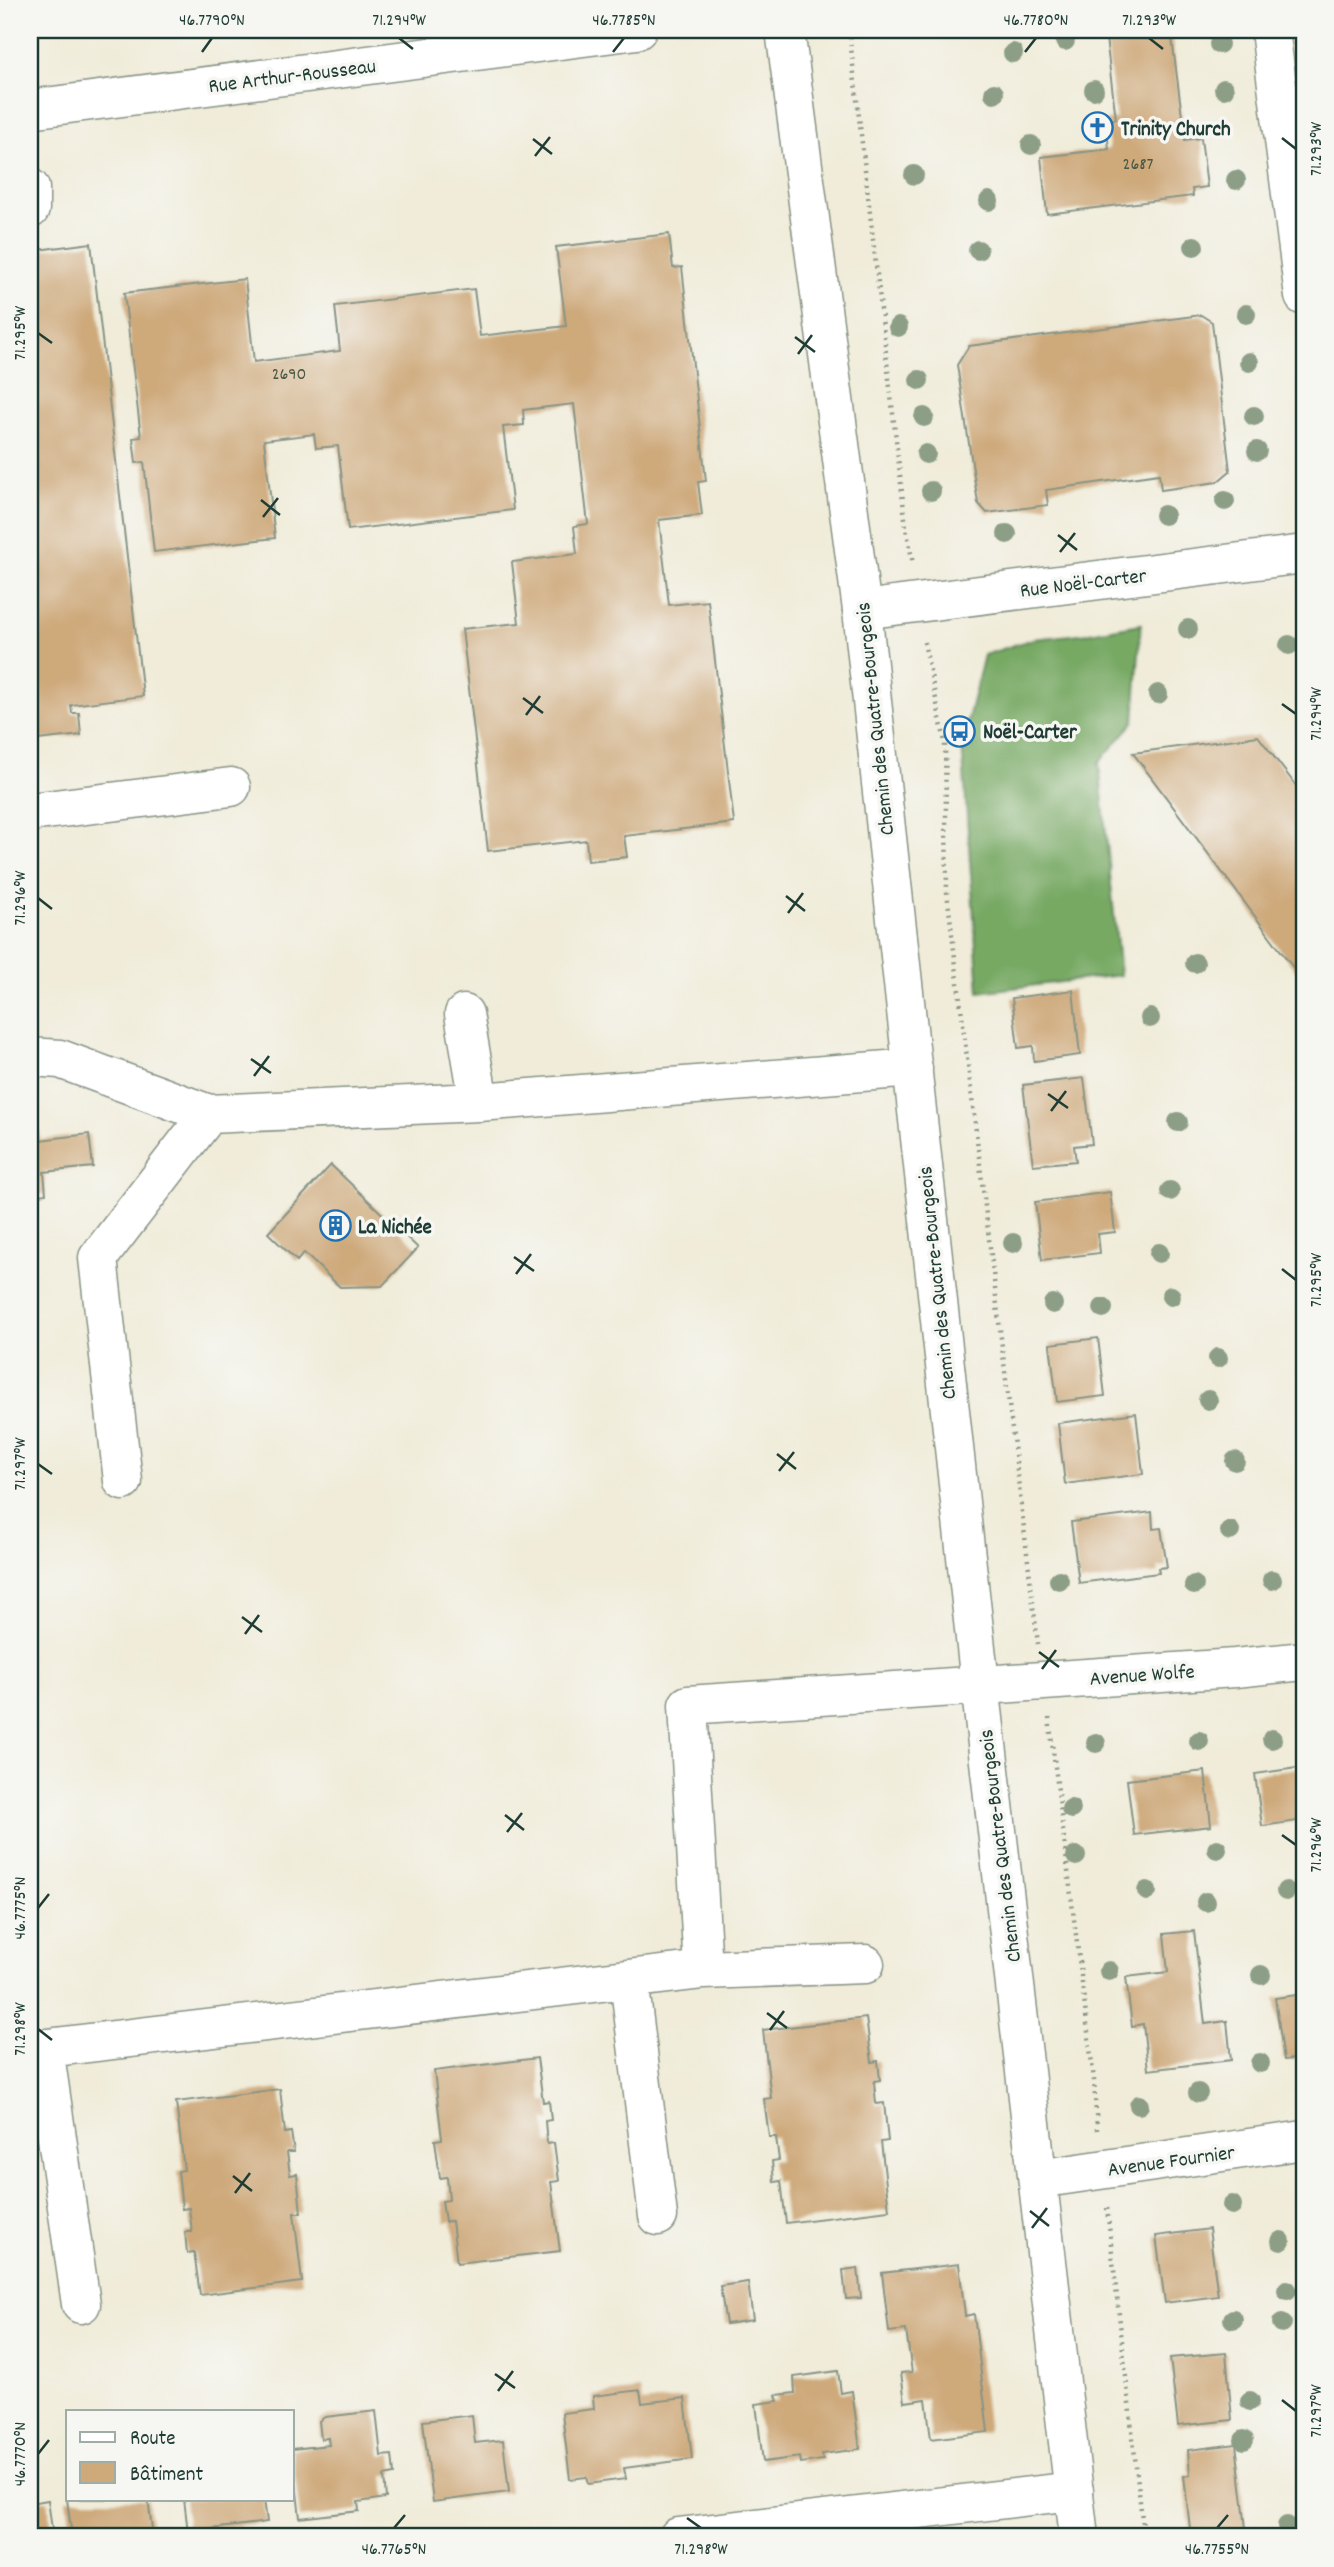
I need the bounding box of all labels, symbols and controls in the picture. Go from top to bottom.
text: 46.7790°N [179,9,245,34]
text: 71.294°W [372,9,426,34]
text: 46.7785°N [592,9,656,34]
text: 46.7780°N [1004,9,1068,34]
text: 71.293°W [1122,9,1177,34]
street label: Rue Arthur-Rousseau [207,53,378,103]
church icon: Trinity Church [1081,111,1115,145]
place label: Trinity Church [1121,116,1231,146]
text: 71.293°W [1305,121,1330,176]
house number: 2687 [1123,153,1153,178]
text: 71.295°W [9,305,34,360]
house number: 2690 [272,363,306,388]
street label: Rue Noël-Carter [1018,562,1148,608]
street label: Chemin des Quatre-Bourgeois [850,601,904,837]
text: 71.294°W [1305,687,1330,741]
bus stop icon: Noël-Carter [943,714,977,748]
place label: Noël-Carter [983,719,1078,749]
text: 71.296°W [9,870,34,925]
street label: Chemin des Quatre-Bourgeois [912,1165,966,1401]
building icon: La Nichée [318,1209,352,1243]
place label: La Nichée [358,1214,432,1244]
text: 71.295°W [1305,1252,1330,1307]
text: 71.297°W [9,1437,34,1490]
street label: Avenue Wolfe [1089,1658,1196,1696]
street label: Chemin des Quatre-Bourgeois [973,1727,1031,1964]
text: 71.296°W [1305,1817,1330,1872]
text: 46.7775°N [9,1877,34,1939]
text: 71.298°W [9,2002,34,2056]
street label: Avenue Fournier [1106,2139,1237,2187]
text: 71.297°W [1305,2384,1330,2437]
legend [66,2410,294,2500]
text: 46.7770°N [9,2422,34,2486]
text: Route [130,2425,176,2455]
text: Bâtiment [130,2461,203,2491]
text: 46.7765°N [362,2538,426,2563]
text: 71.298°W [674,2538,728,2563]
text: 46.7755°N [1185,2538,1249,2563]

